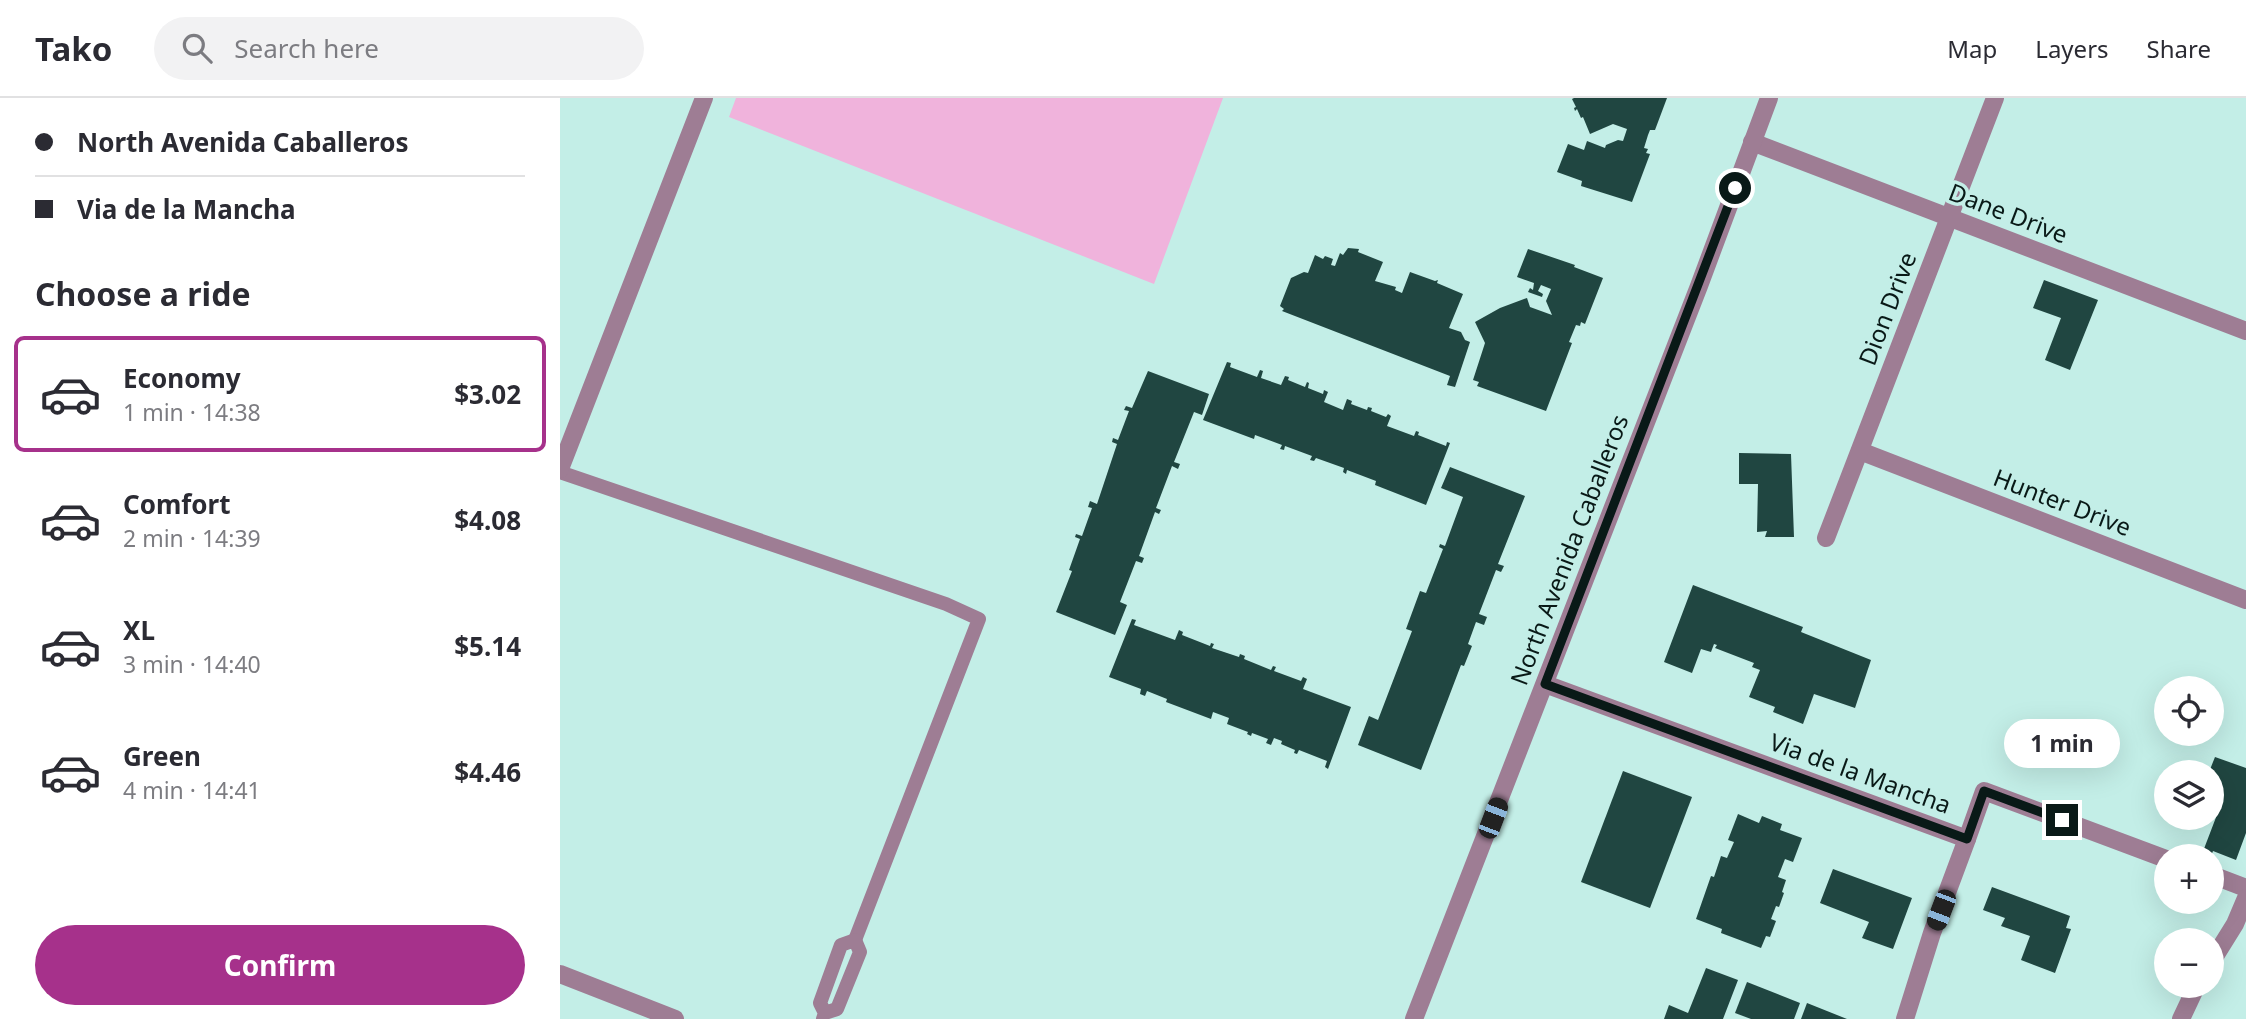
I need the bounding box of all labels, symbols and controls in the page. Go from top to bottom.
search box [154,17,644,80]
text: Tako [35,26,112,71]
icon: search [178,29,216,67]
text: Search here [234,30,379,66]
text: Map [1947,32,1997,65]
text: Layers [2035,32,2109,65]
text: Share [2147,32,2211,65]
text: North Avenida Caballeros [77,124,408,160]
route start [1719,172,1751,204]
street label: Dane Drive [1944,175,2073,250]
text: Via de la Mancha [77,191,296,227]
street label: Dion Drive [1850,247,1923,370]
text: Choose a ride [35,272,251,315]
text: Economy [123,360,241,396]
icon: car [39,363,102,426]
text: $3.02 [454,376,521,412]
text: 1 min · 14:38 [123,396,261,428]
street label: North Avenida Caballeros [1502,409,1635,689]
street label: Hunter Drive [1989,460,2136,543]
text: Comfort [123,486,231,522]
icon: car [39,489,102,552]
text: $4.08 [454,502,521,538]
text: 2 min · 14:39 [123,522,261,554]
text: XL [123,612,155,648]
icon: car [39,615,102,678]
text: $5.14 [454,628,521,664]
text: 3 min · 14:40 [123,648,261,680]
map controls [2154,676,2224,998]
button: locate [2154,676,2224,746]
callout: 1 min [2004,718,2120,768]
street label: Via de la Mancha [1765,724,1956,821]
text: 1 min [2030,727,2094,759]
text: Green [123,738,201,774]
icon: car [39,741,102,804]
text: $4.46 [454,754,521,790]
button: layers [2154,760,2224,830]
text: 4 min · 14:41 [123,774,261,806]
car [1476,795,1511,841]
route end [2046,804,2078,836]
button: + [2154,844,2224,914]
car [1924,887,1959,933]
button: Confirm [35,925,525,1005]
button: − [2154,928,2224,998]

